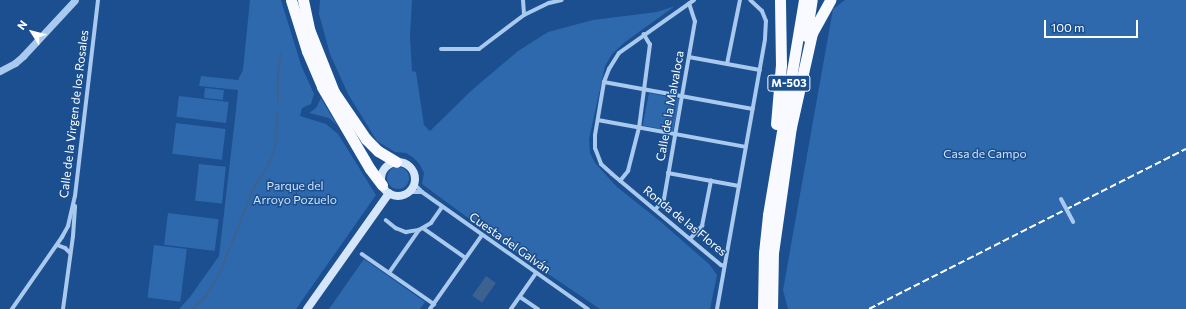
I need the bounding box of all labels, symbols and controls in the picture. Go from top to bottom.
north arrow [12,12,52,52]
scale bar [1046,12,1140,38]
text: N [14,17,30,32]
text: 100 m [1051,20,1085,34]
street label: Calle de la Virgen de los Rosales [57,29,91,199]
street label: Calle de la Malvaloca [653,50,687,162]
road number: M-503 [767,74,811,92]
park label: Casa de Campo [943,147,1027,161]
park label: Parque del Arroyo Pozuelo [253,179,337,207]
street label: Ronda de las Flores [640,183,730,259]
street label: Cuesta del Galván [467,210,553,276]

